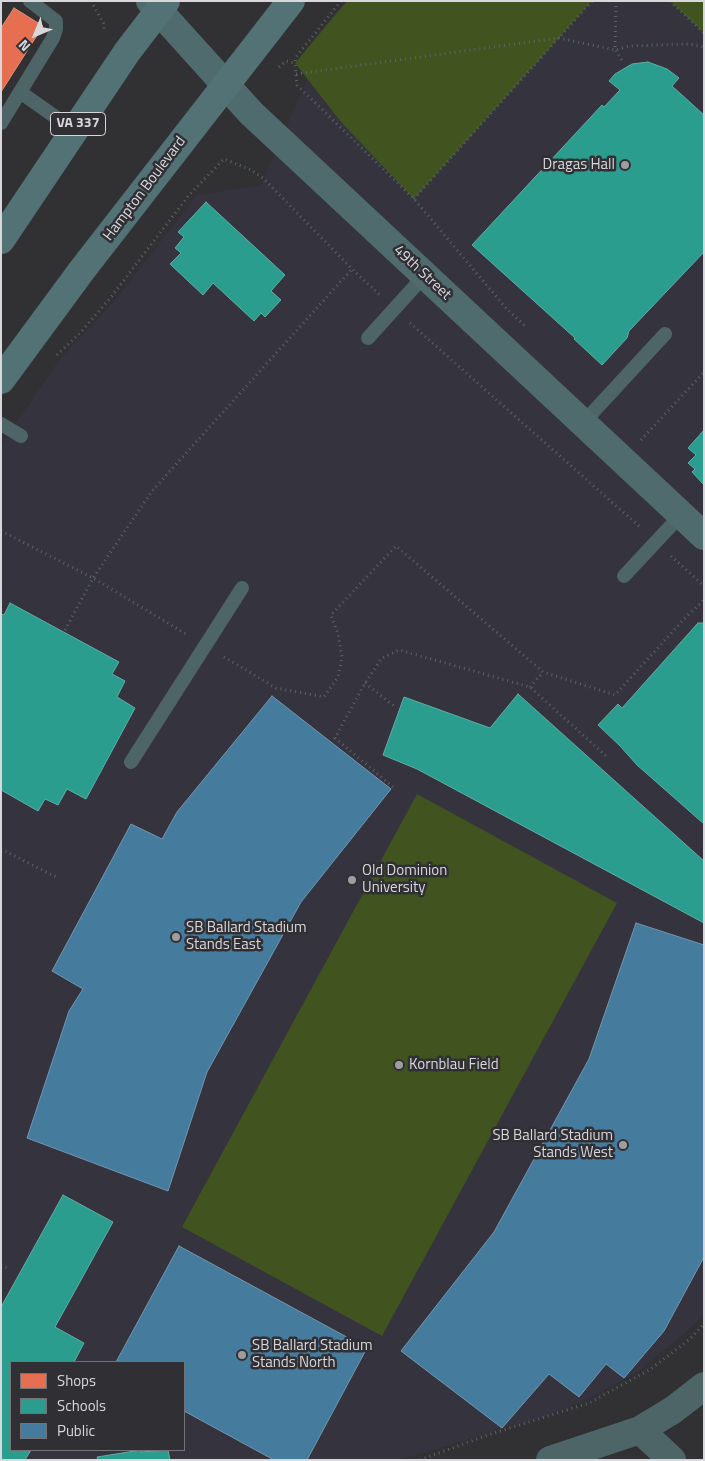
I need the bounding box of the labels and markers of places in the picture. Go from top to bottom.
place label: Dragas Hall [543,156,615,174]
marker: Dragas Hall [619,159,631,171]
place label: Old Dominion University [362,862,447,897]
marker: Old Dominion University [346,874,358,886]
place label: SB Ballard Stadium Stands East [186,919,307,954]
marker: SB Ballard Stadium Stands East [170,931,182,943]
place label: Kornblau Field [409,1056,499,1074]
marker: Kornblau Field [393,1059,405,1071]
place label: SB Ballard Stadium Stands West [492,1127,613,1162]
marker: SB Ballard Stadium Stands West [617,1139,629,1151]
place label: SB Ballard Stadium Stands North [252,1337,373,1372]
marker: SB Ballard Stadium Stands North [236,1349,248,1361]

